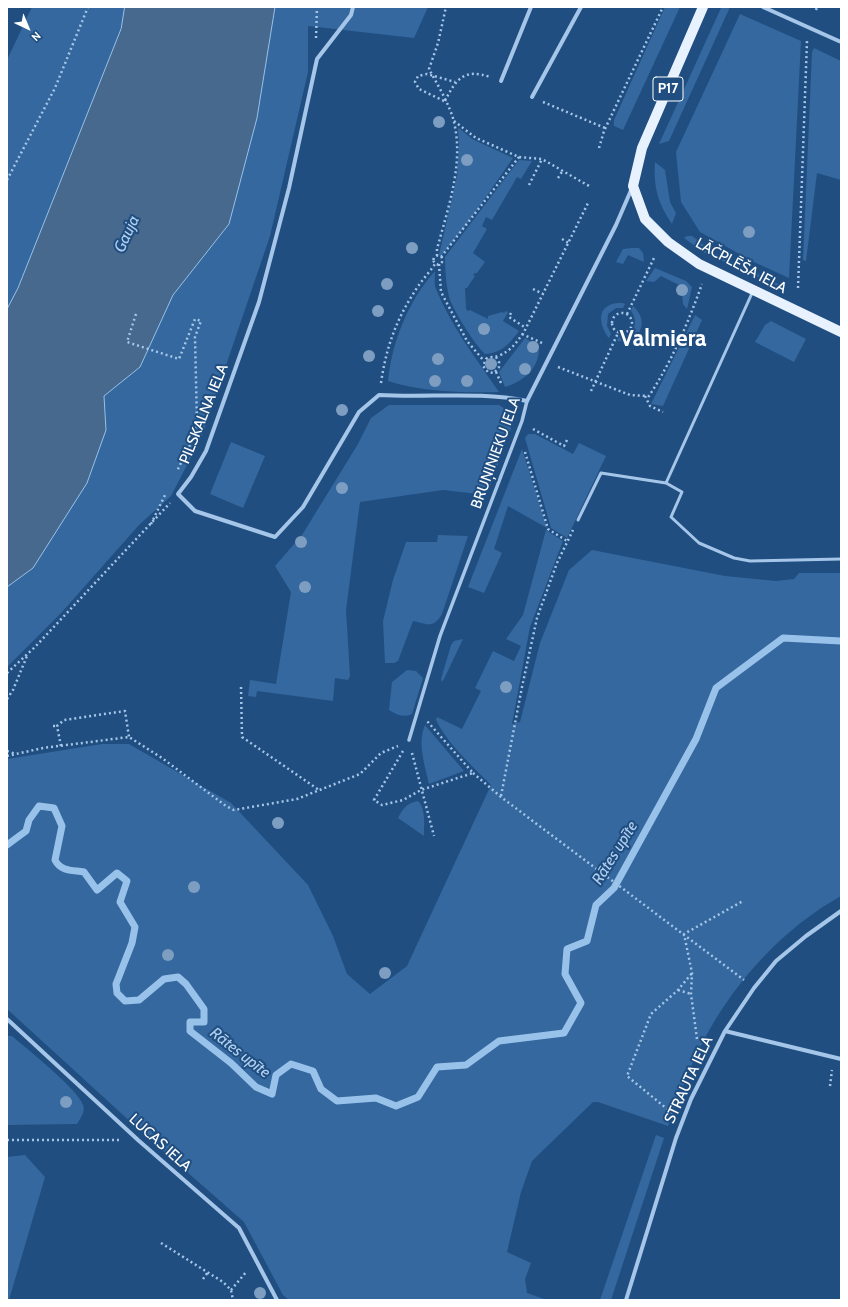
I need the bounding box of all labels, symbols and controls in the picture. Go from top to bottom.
north arrow [8,8,48,48]
text: N [29,29,44,44]
road number: P17 [653,77,683,101]
water label: Gauja [110,213,144,255]
street label: LĀČPLĒŠA IELA [692,234,790,298]
district label: Valmiera [619,325,707,353]
street label: PILSKALNA IELA [176,361,232,467]
street label: BRUŅINIEKU IELA [467,395,525,511]
water label: Rātes upīte [588,818,642,888]
water label: Rātes upīte [206,1024,274,1082]
street label: STRAUTA IELA [661,1033,717,1127]
street label: LUCAS IELA [125,1110,195,1176]

